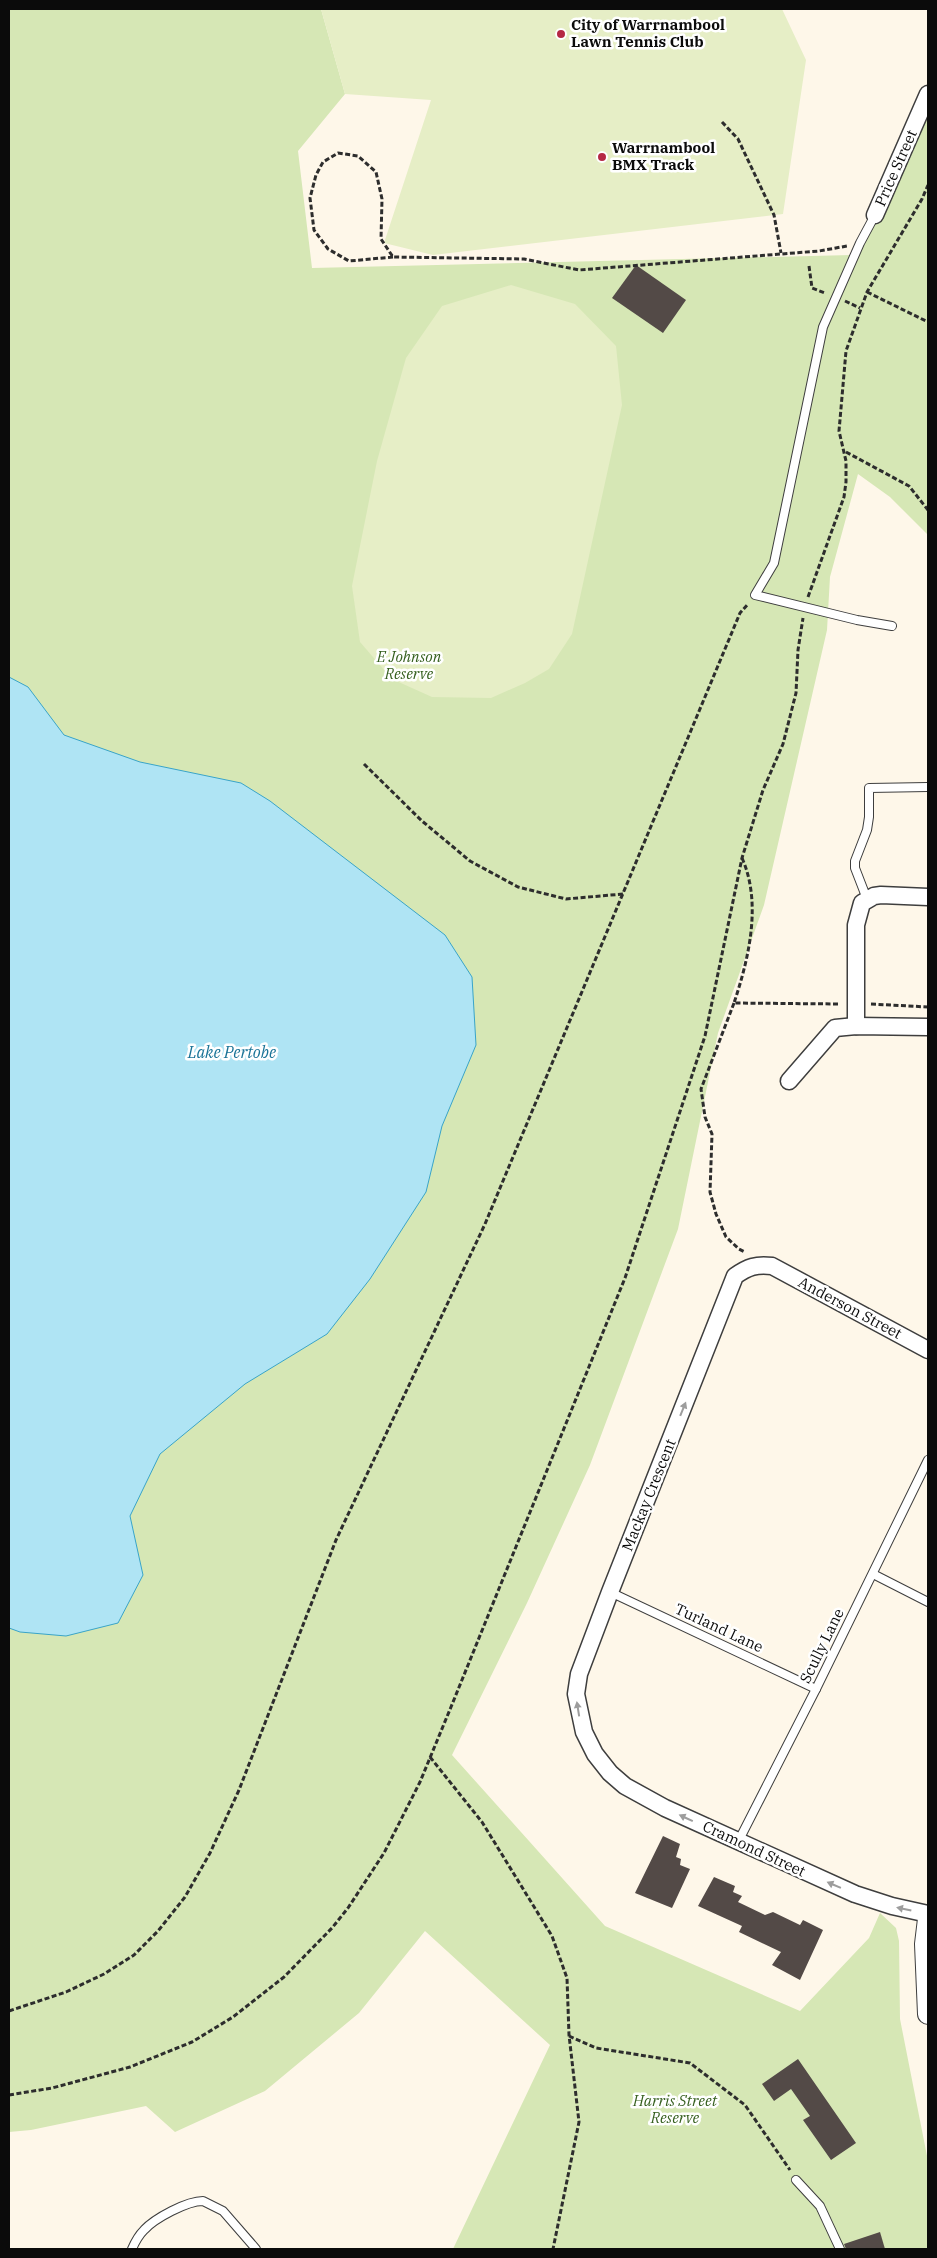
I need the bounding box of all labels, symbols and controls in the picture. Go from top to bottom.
place label: City of Warrnambool Lawn Tennis Club [571,15,725,51]
marker: City of Warrnambool Lawn Tennis Club [555,28,567,40]
street label: Price Street [870,127,921,209]
place label: Warrnambool BMX Track [612,138,715,174]
marker: Warrnambool BMX Track [596,151,608,163]
park label: E Johnson Reserve [376,647,442,683]
water label: Lake Pertobe [187,1042,276,1062]
street label: Anderson Street [795,1272,905,1343]
one-way arrow [680,1401,687,1416]
street label: Mackay Crescent [617,1436,680,1554]
street label: Turland Lane [672,1599,766,1656]
street label: Scully Lane [795,1605,848,1686]
one-way arrow [574,1700,582,1716]
one-way arrow [679,1814,693,1822]
street label: Cramond Street [700,1816,809,1881]
one-way arrow [826,1881,841,1889]
one-way arrow [896,1905,911,1913]
park label: Harris Street Reserve [632,2091,718,2127]

